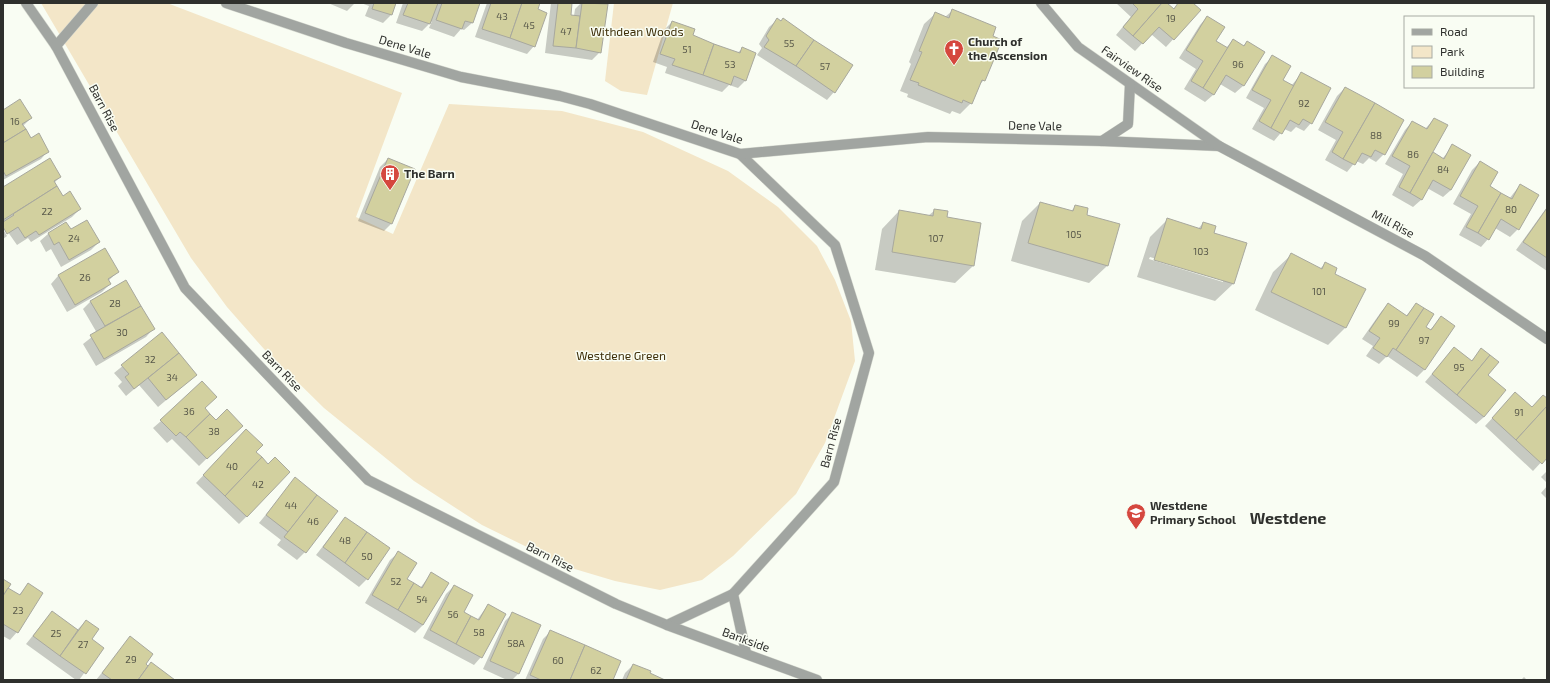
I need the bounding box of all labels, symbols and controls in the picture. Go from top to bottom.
house number: 43 [496,10,508,22]
house number: 19 [1166,12,1176,24]
legend [1404,16,1534,88]
house number: 45 [523,19,535,31]
park label: Withdean Woods [590,24,684,38]
text: Road [1440,24,1468,38]
house number: 47 [560,25,572,37]
street label: Dene Vale [378,31,433,61]
place label: Church of the Ascension [968,34,1047,62]
house number: 55 [784,37,794,49]
church icon: Church of the Ascension [943,38,965,66]
street label: Fairview Rise [1099,42,1166,94]
house number: 51 [682,43,692,55]
text: Park [1440,44,1465,58]
house number: 53 [725,58,735,70]
house number: 96 [1232,58,1244,70]
house number: 57 [820,60,830,72]
text: Building [1440,64,1485,78]
street label: Barn Rise [87,82,123,134]
house number: 92 [1298,97,1310,109]
house number: 16 [10,115,20,127]
street label: Dene Vale [690,116,745,146]
street label: Dene Vale [1008,118,1062,132]
house number: 88 [1370,129,1382,141]
house number: 86 [1407,148,1419,160]
building icon: The Barn [379,163,401,191]
house number: 84 [1437,163,1449,175]
place label: The Barn [404,166,455,180]
house number: 80 [1505,203,1517,215]
house number: 22 [41,205,53,217]
street label: Mill Rise [1370,206,1417,240]
house number: 105 [1066,228,1082,240]
house number: 24 [68,232,80,244]
house number: 107 [928,232,944,244]
house number: 103 [1193,245,1209,257]
house number: 26 [79,271,91,283]
house number: 101 [1312,285,1326,297]
house number: 28 [109,297,121,309]
house number: 99 [1388,317,1400,329]
house number: 30 [116,326,128,338]
house number: 97 [1419,334,1429,346]
street label: Barn Rise [260,347,306,394]
park label: Westdene Green [576,348,666,362]
house number: 32 [144,353,156,365]
house number: 95 [1453,361,1465,373]
house number: 34 [166,371,178,383]
house number: 36 [183,405,195,417]
house number: 91 [1514,406,1524,418]
street label: Barn Rise [817,416,843,469]
house number: 38 [208,425,220,437]
house number: 40 [226,460,238,472]
house number: 42 [252,478,264,490]
place label: Westdene Primary School [1150,498,1236,527]
house number: 44 [285,499,297,511]
school or university icon: Westdene Primary School [1125,502,1147,530]
district label: Westdene [1250,508,1326,527]
house number: 46 [307,515,319,527]
house number: 48 [339,534,351,546]
street label: Barn Rise [524,538,577,574]
house number: 50 [361,550,373,562]
house number: 52 [391,575,402,587]
house number: 54 [416,593,428,605]
house number: 23 [12,604,24,616]
house number: 56 [447,608,459,620]
street label: Bankside [721,624,772,654]
house number: 58 [473,626,485,638]
house number: 25 [51,627,61,639]
house number: 58A [507,637,526,649]
house number: 27 [78,638,88,650]
house number: 29 [125,653,137,665]
house number: 60 [552,654,564,666]
house number: 62 [590,664,602,676]

